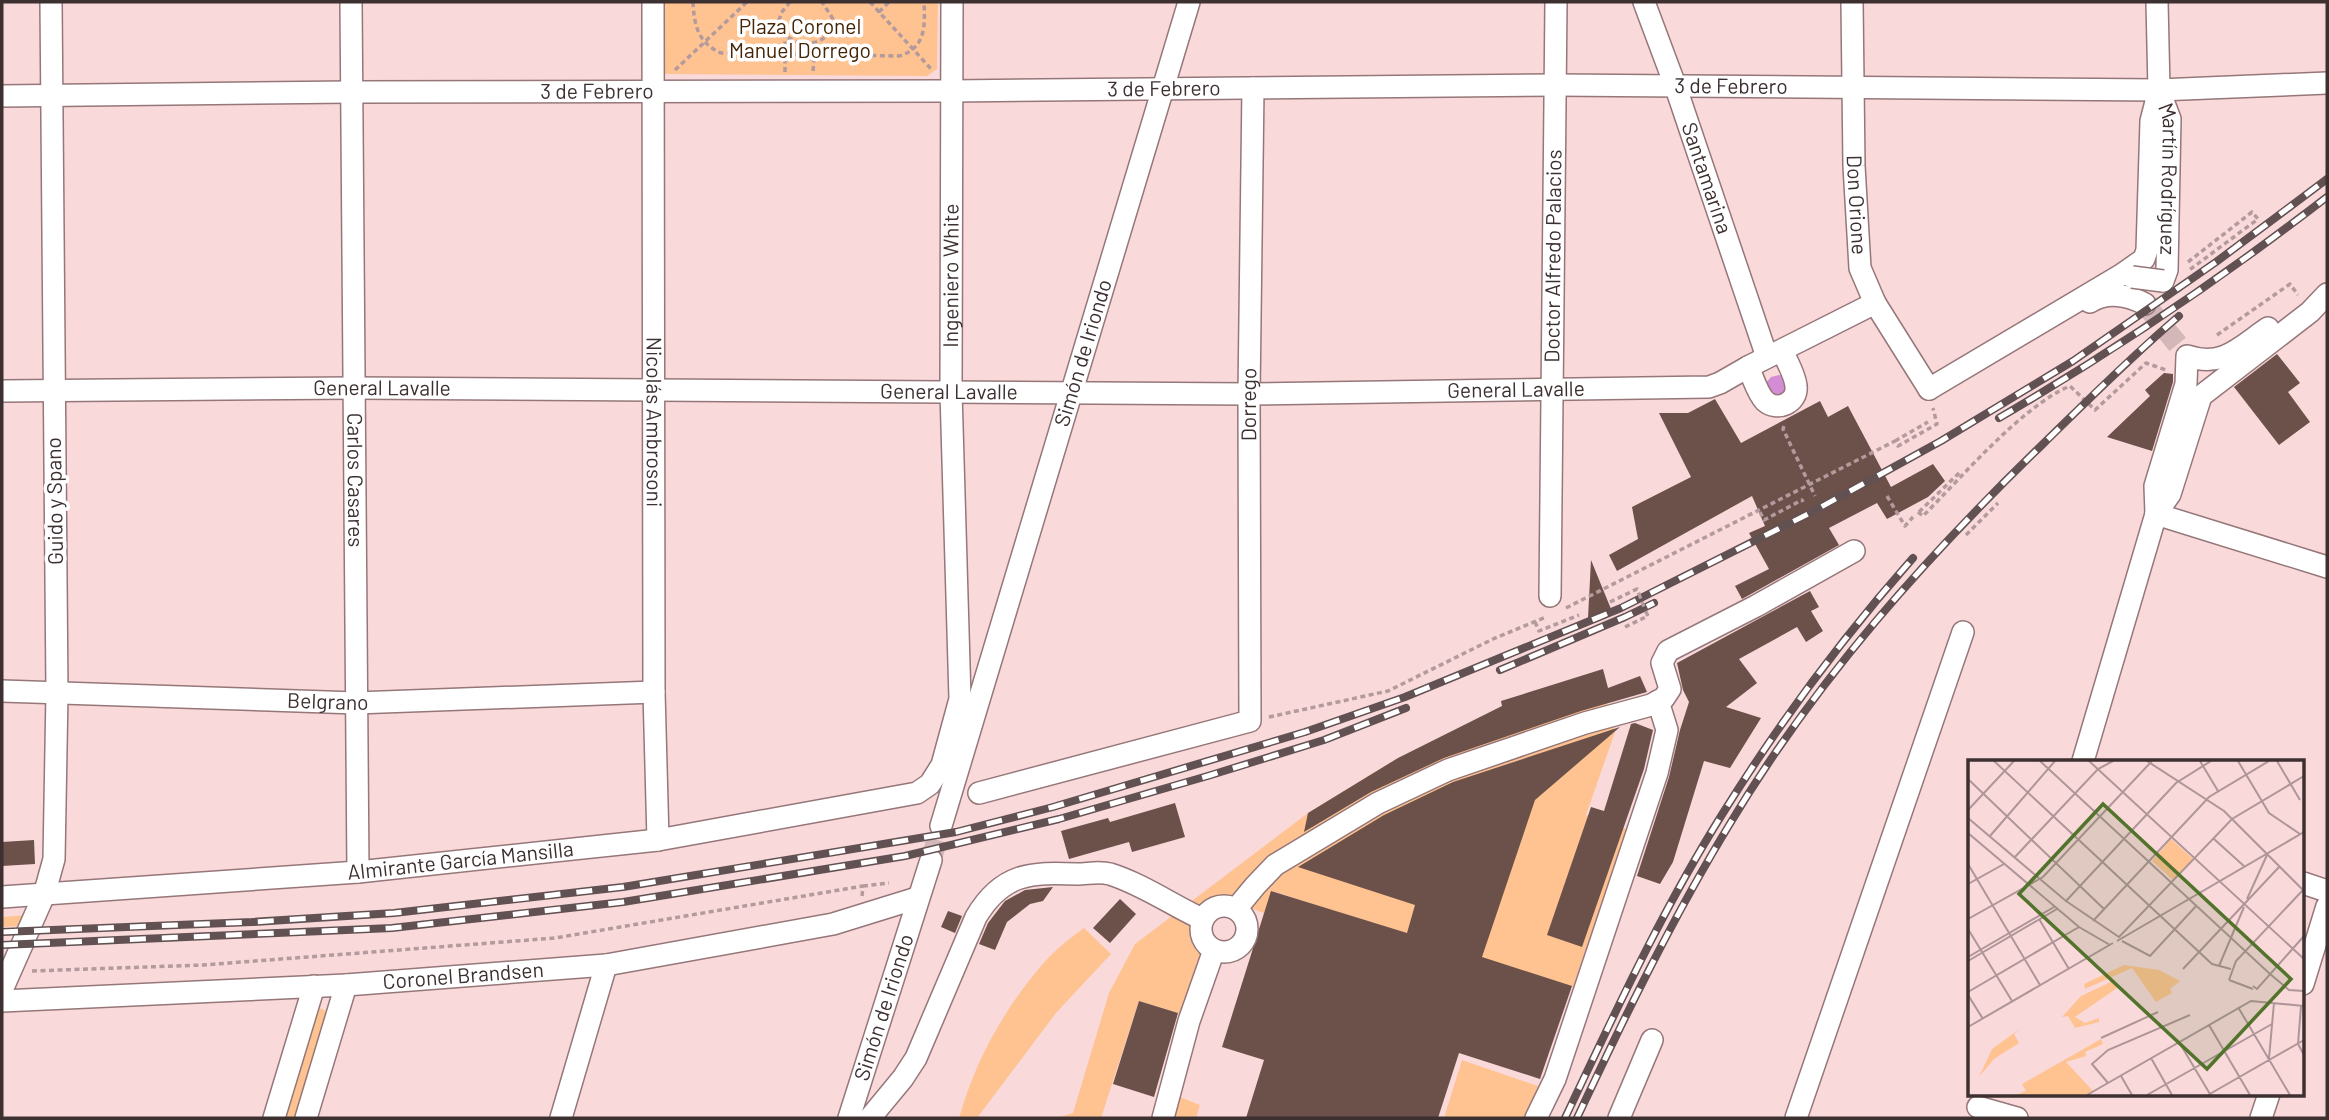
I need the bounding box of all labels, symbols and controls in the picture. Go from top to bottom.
park label: Plaza Coronel Manuel Dorrego [729,13,871,62]
street label: 3 de Febrero [1674,72,1788,98]
street label: 3 de Febrero [1107,74,1221,100]
street label: 3 de Febrero [540,77,654,103]
street label: Martín Rodríguez [2154,99,2184,255]
street label: Santamarina [1678,119,1738,237]
street label: Doctor Alfredo Palacios [1538,149,1566,363]
street label: Don Orione [1843,155,1873,255]
street label: Ingeniero White [937,204,962,348]
street label: Simón de Iriondo [1048,276,1116,429]
street label: Nicolás Ambrosoni [642,337,668,507]
street label: Dorrego [1235,367,1260,441]
street label: General Lavalle [313,374,451,400]
street label: General Lavalle [1447,375,1585,402]
street label: General Lavalle [880,378,1018,403]
street label: Carlos Casares [343,413,369,547]
street label: Guido y Spano [40,437,67,565]
street label: Belgrano [287,687,369,714]
inset map [1968,760,2304,1096]
street label: Almirante García Mansilla [347,835,575,884]
street label: Simón de Iriondo [848,931,918,1083]
street label: Coronel Brandsen [382,956,545,993]

